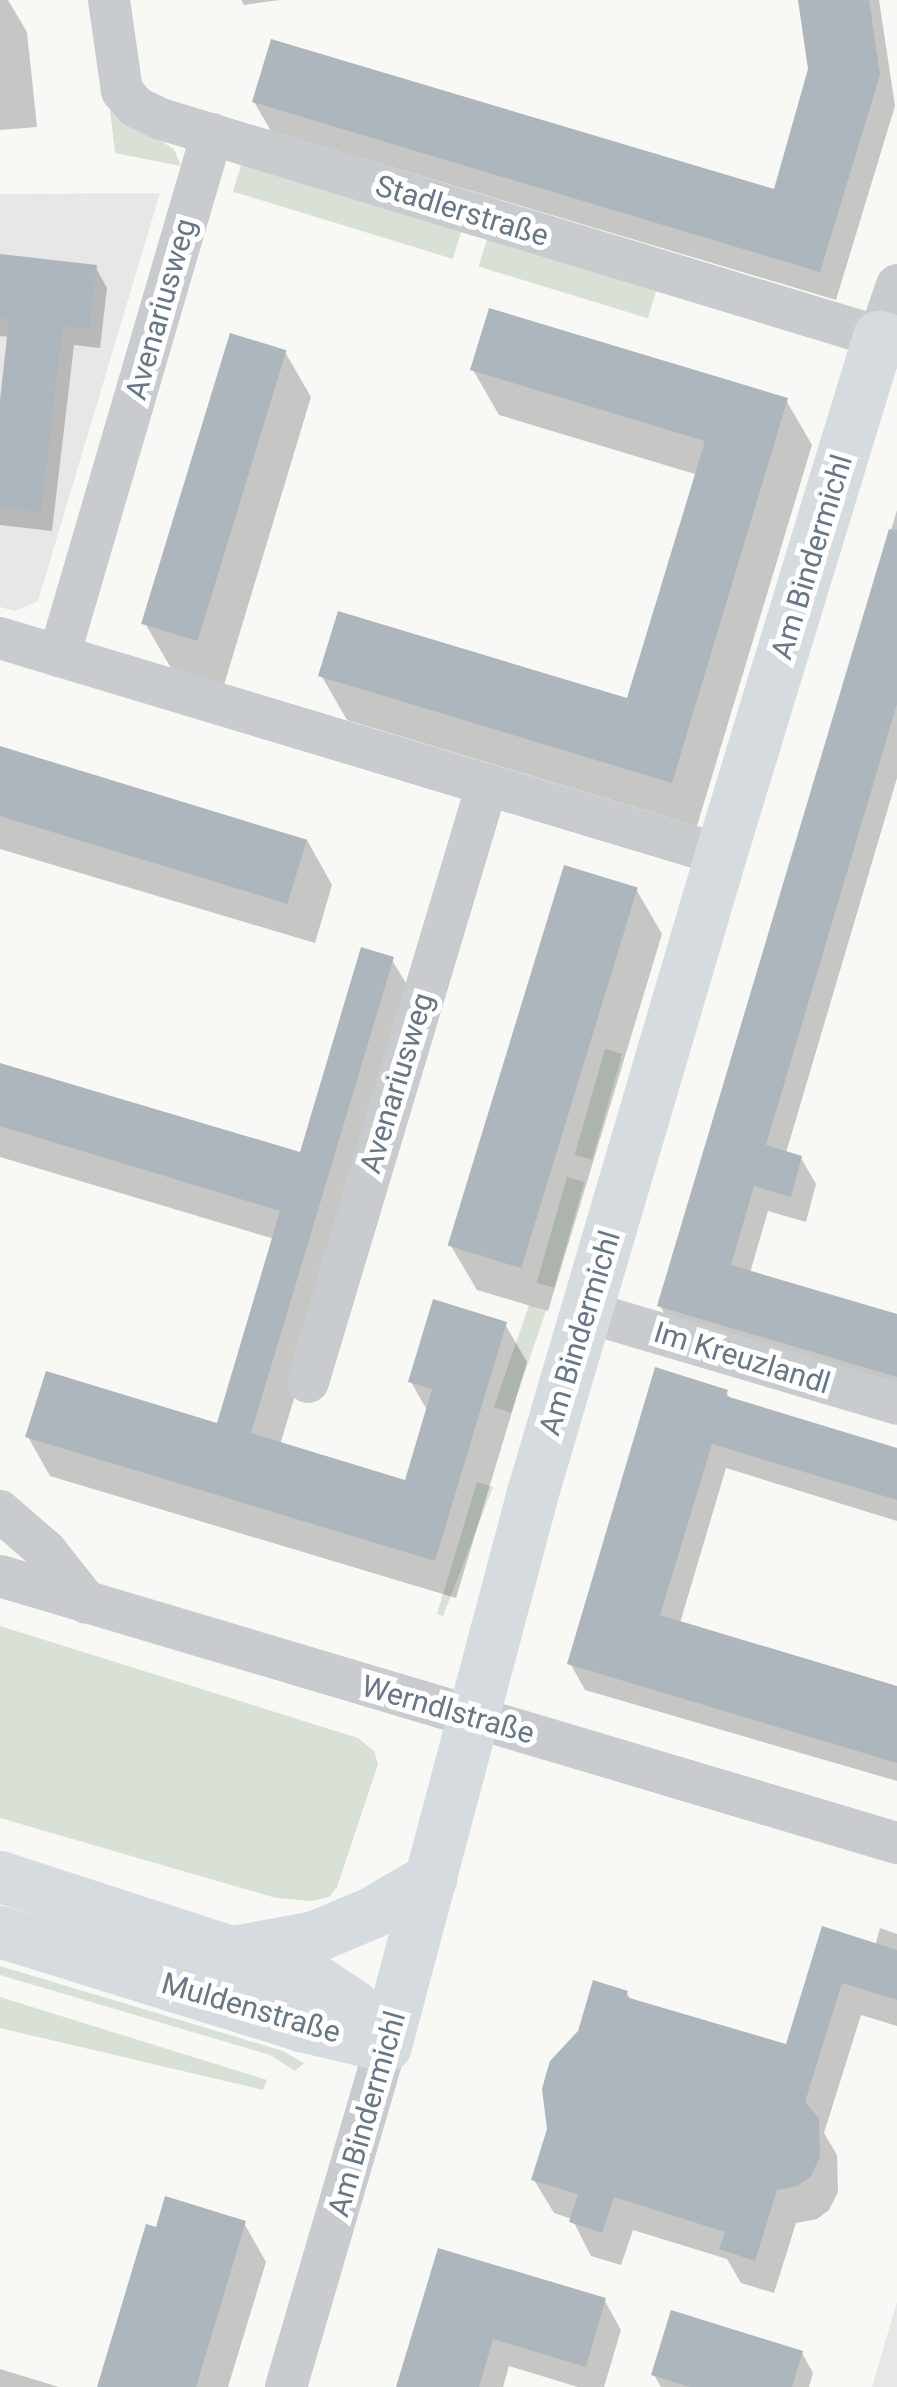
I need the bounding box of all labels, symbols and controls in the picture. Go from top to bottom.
street label: Stadlerstraße [371,168,553,254]
street label: Avenariusweg [118,214,204,404]
street label: Am Bindermichl [764,450,860,664]
street label: Avenariusweg [352,988,442,1178]
street label: Am Bindermichl [532,1226,628,1440]
street label: Im Kreuzlandl [650,1314,834,1402]
street label: Werndlstraße [358,1668,538,1752]
street label: Muldenstraße [157,1965,345,2051]
street label: Am Bindermichl [320,2007,414,2221]

